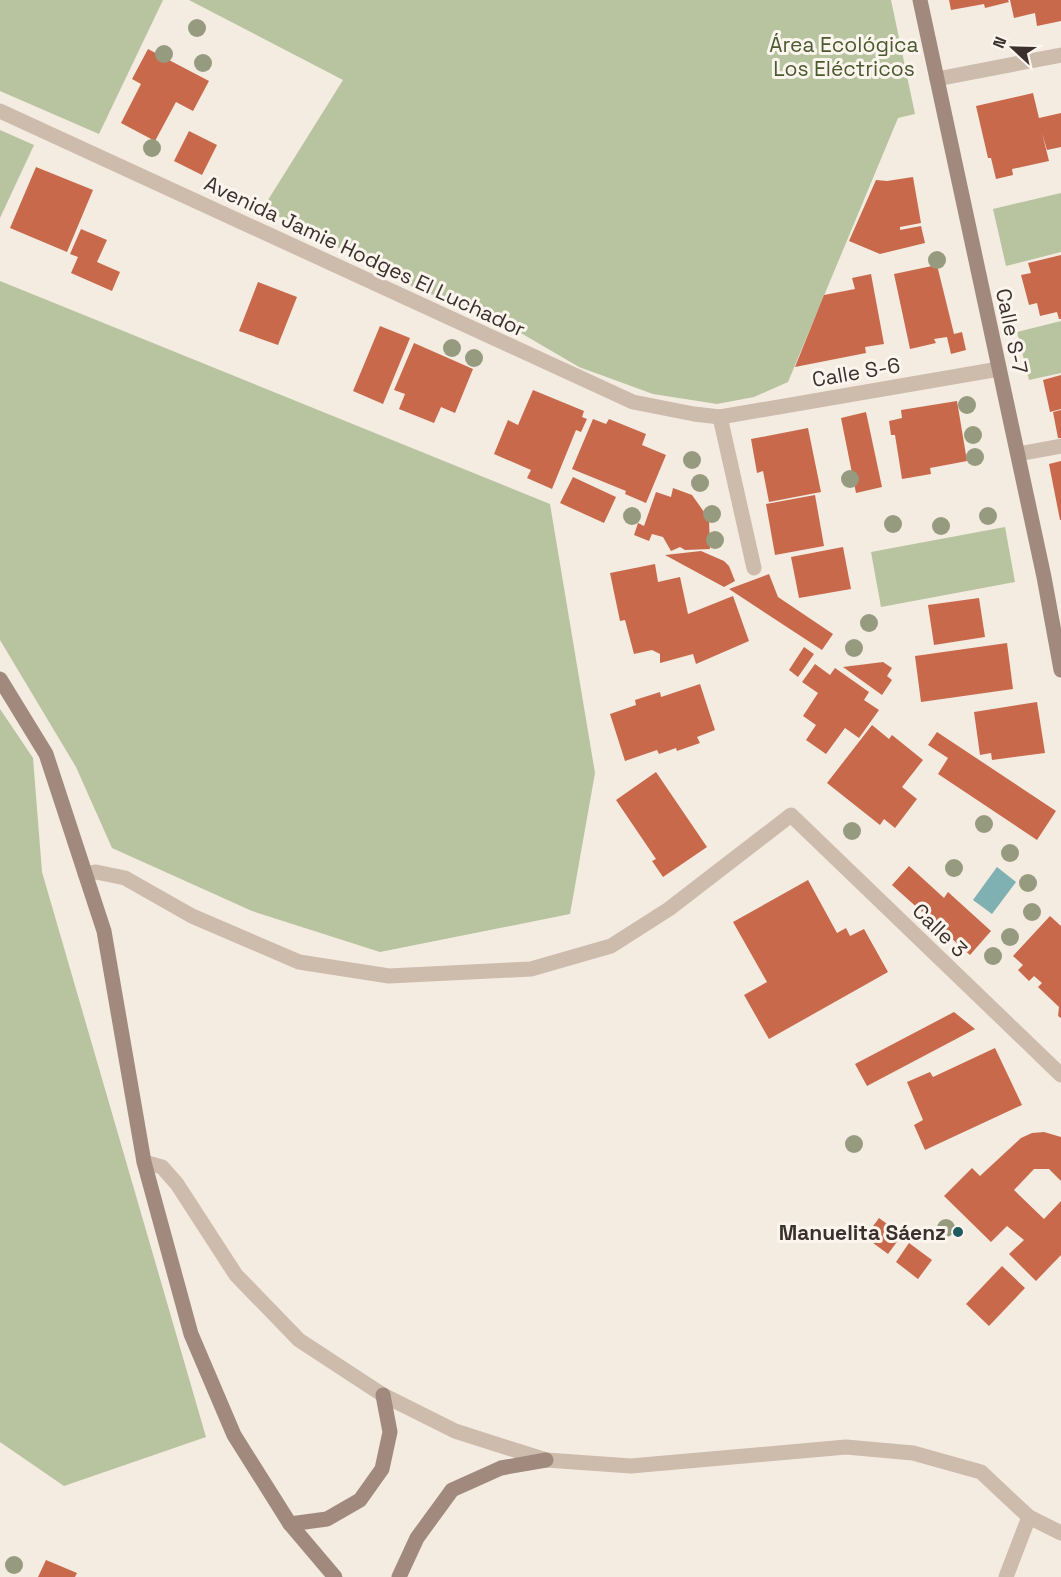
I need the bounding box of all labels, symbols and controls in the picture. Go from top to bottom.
north arrow [983,18,1043,78]
park label: Área Ecológica Los Eléctricos [769,31,919,82]
text: N [988,34,1011,51]
street label: Avenida Jamie Hodges El Luchador [200,170,530,342]
street label: Calle S-7 [990,286,1034,376]
street label: Calle S-6 [810,351,902,393]
street label: Calle 3 [907,897,973,963]
place label: Manuelita Sáenz [779,1219,946,1246]
marker: Manuelita Sáenz [951,1225,965,1239]

